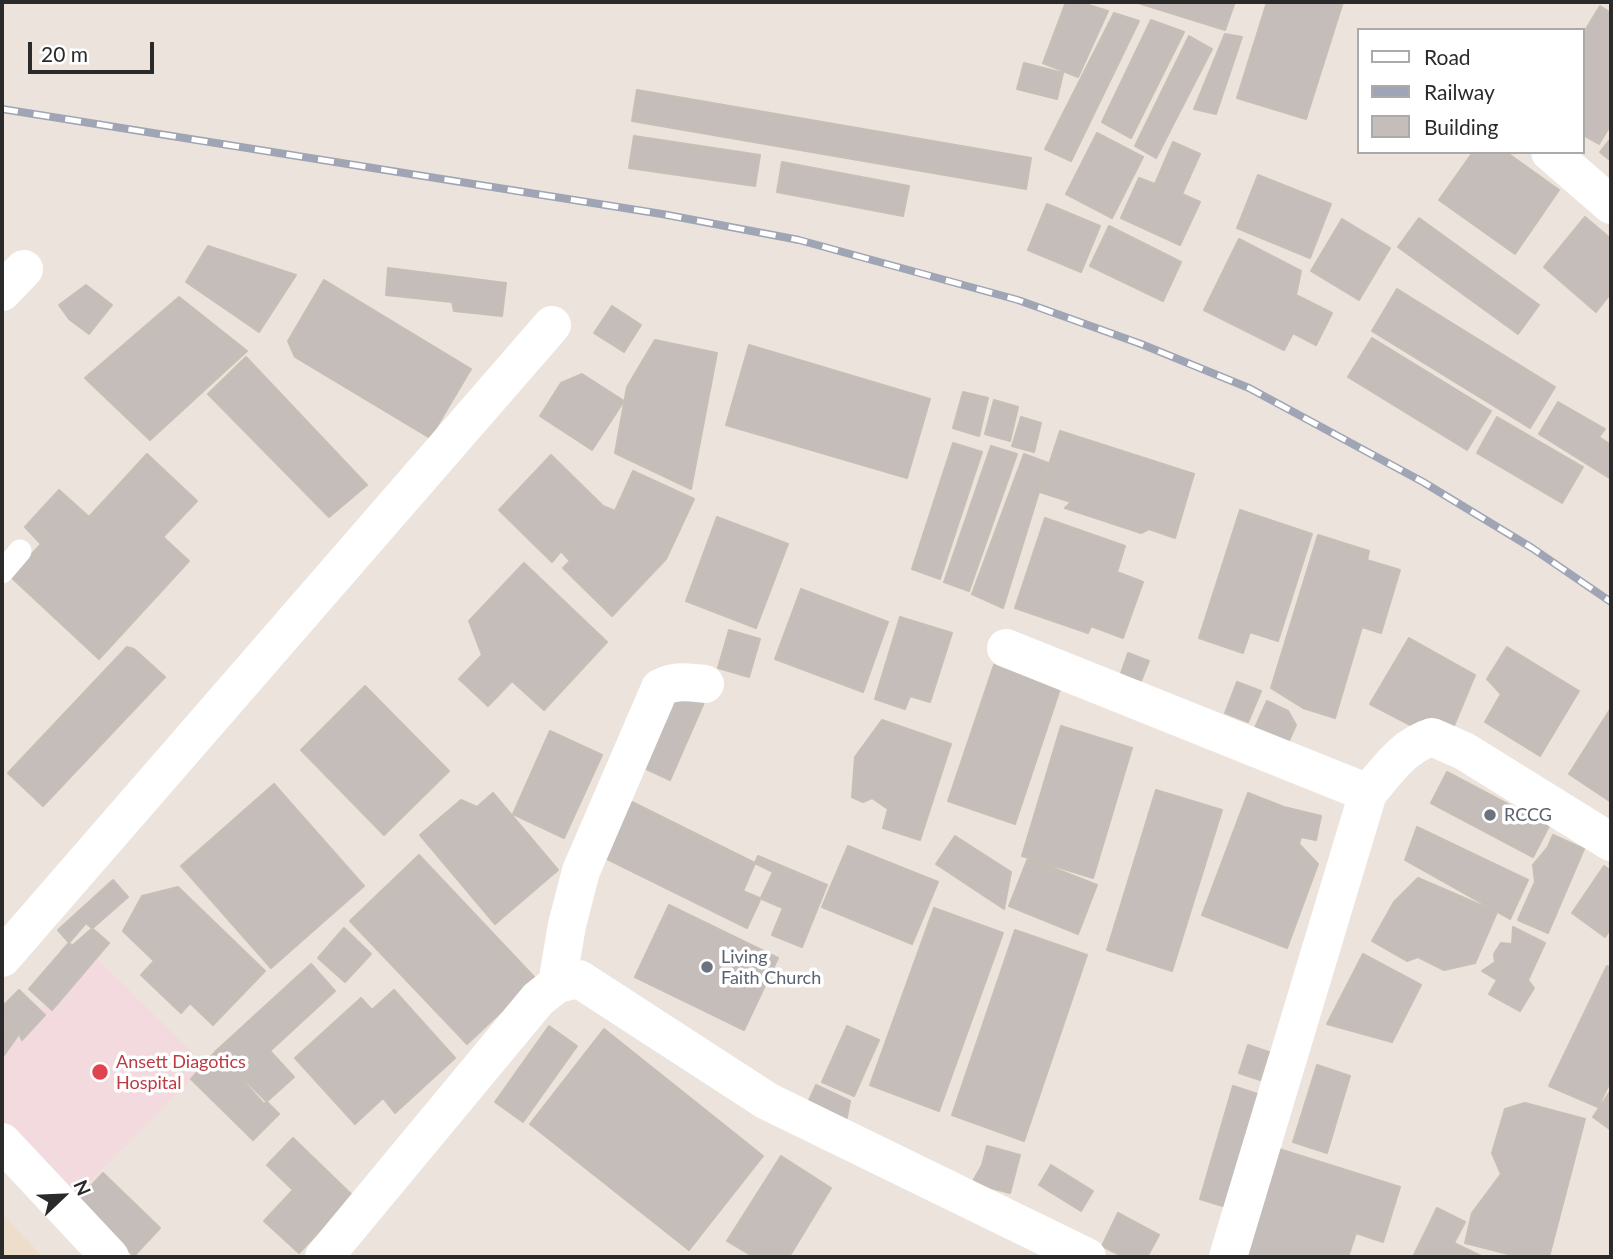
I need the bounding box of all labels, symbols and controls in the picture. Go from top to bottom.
scale bar [32,28,158,72]
legend [1358,28,1585,154]
text: 20 m [41,41,88,66]
text: Road [1424,44,1471,69]
text: Railway [1424,79,1495,104]
text: Building [1424,114,1499,139]
place label: RCCG [1504,804,1552,826]
marker: RCCG [1482,807,1498,823]
place label: Living Faith Church [721,946,821,988]
marker: Living Faith Church [699,959,715,975]
place label: Ansett Diagotics Hospital [116,1051,246,1094]
marker: Ansett Diagotics Hospital [90,1062,110,1082]
north arrow [28,1161,98,1231]
text: N [69,1176,96,1199]

